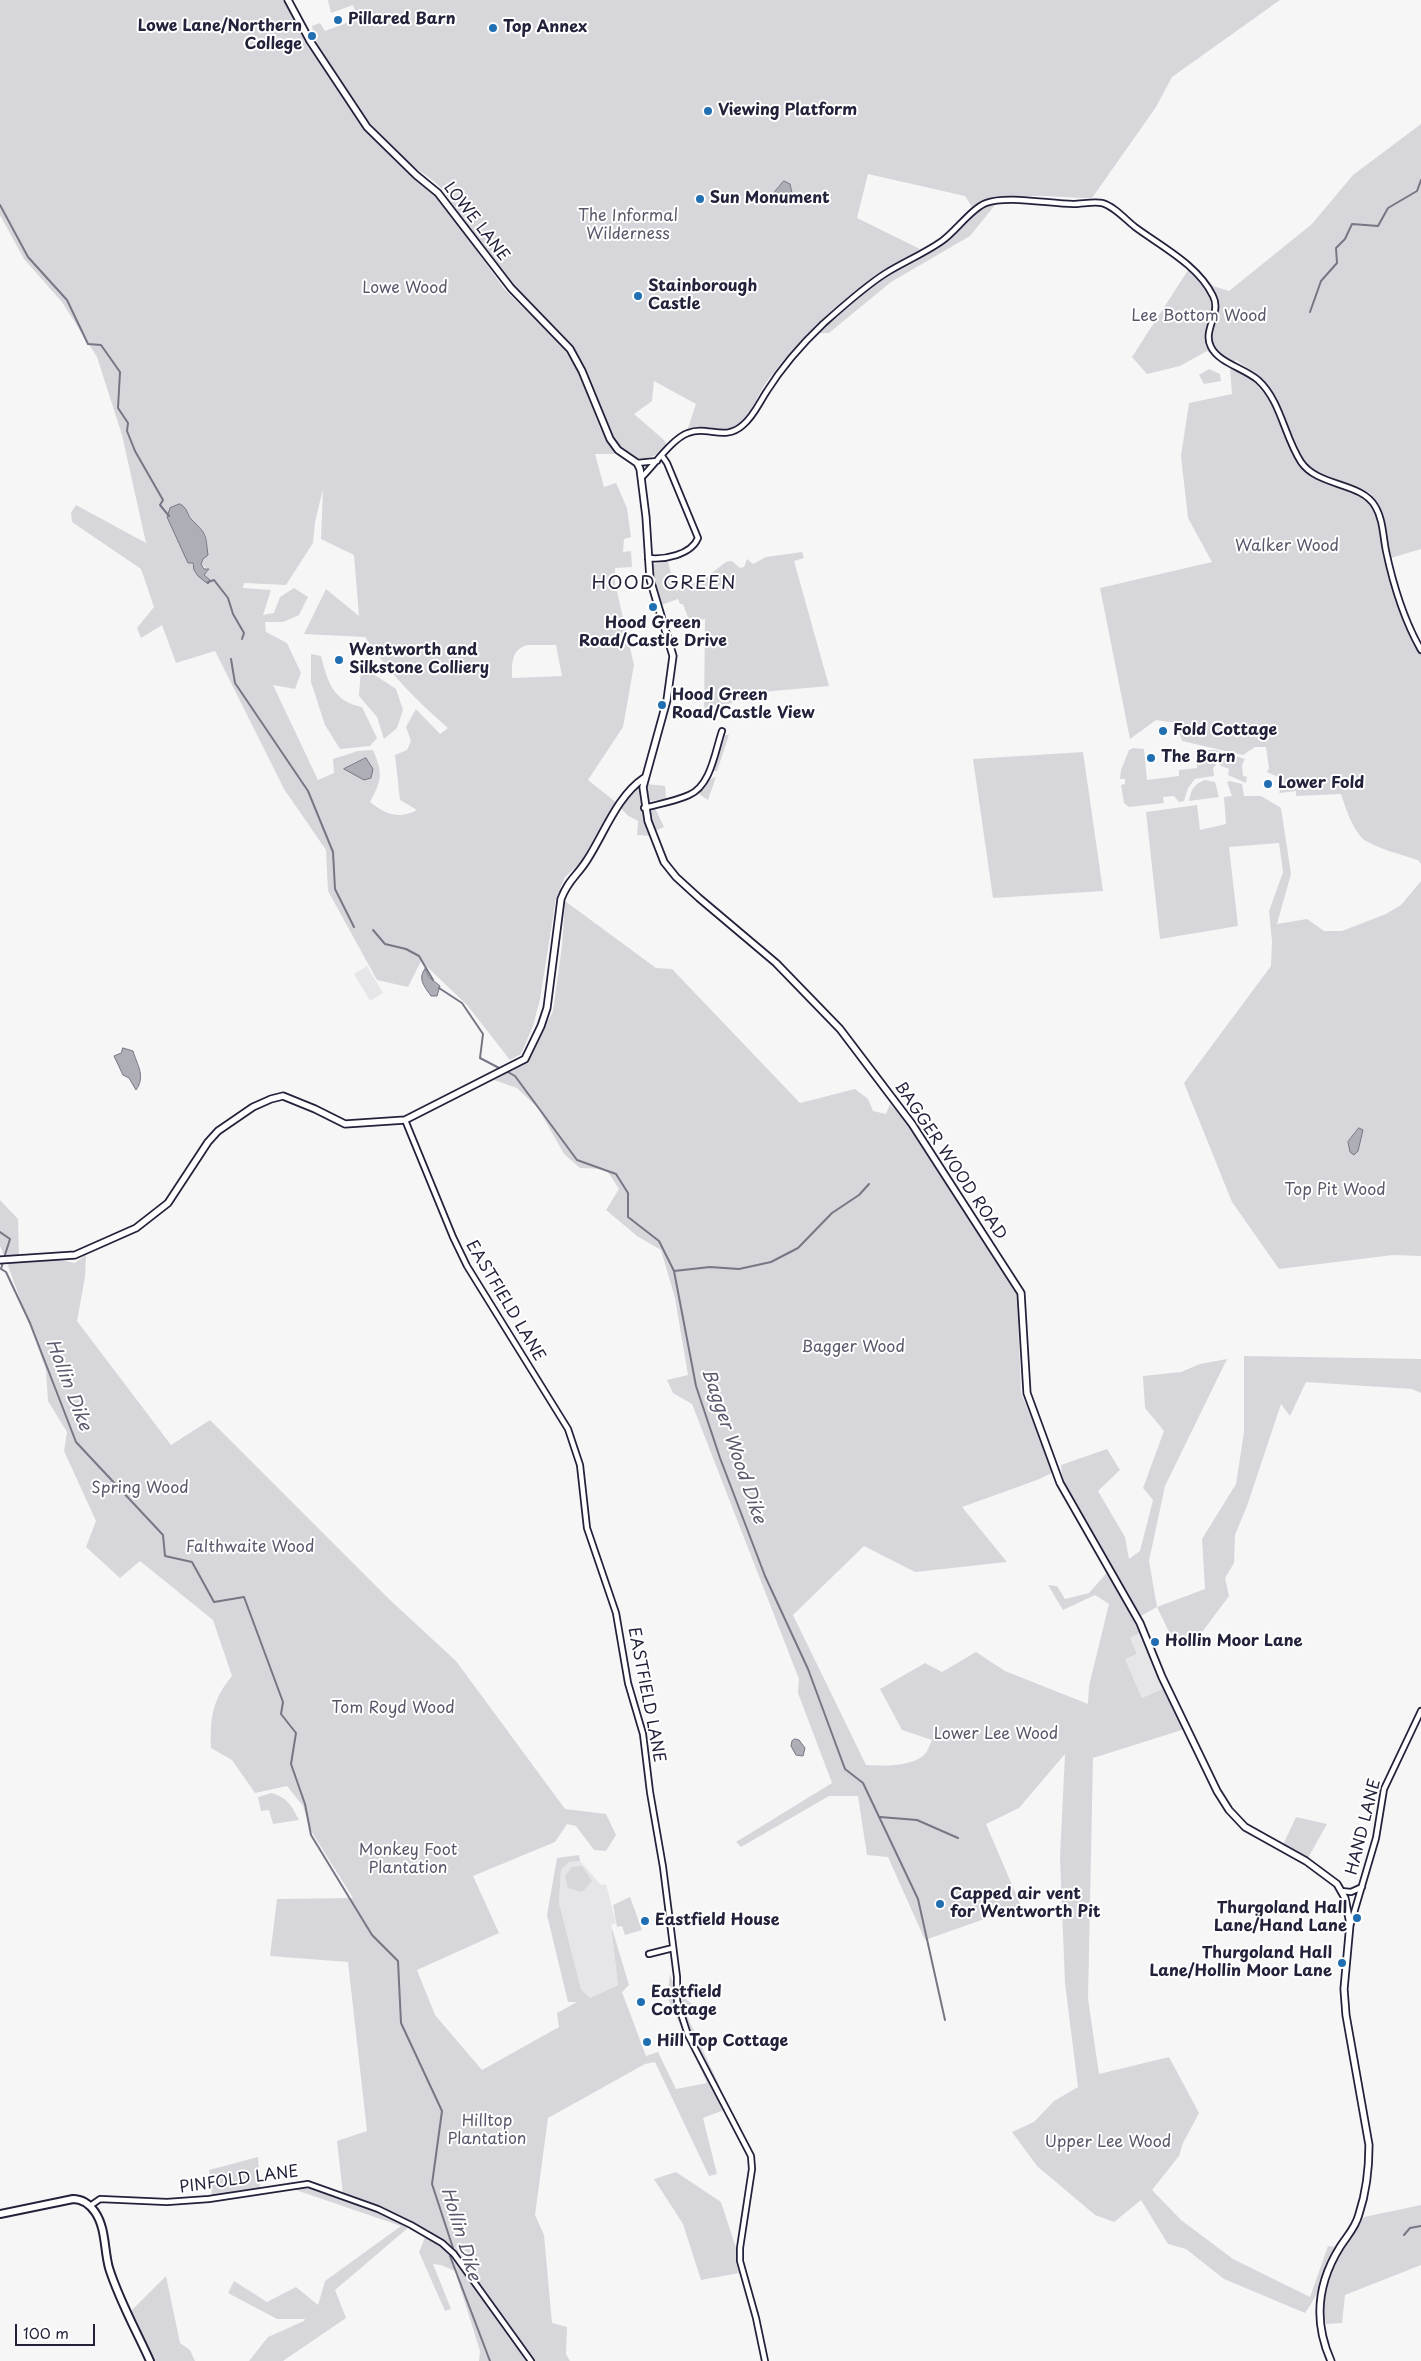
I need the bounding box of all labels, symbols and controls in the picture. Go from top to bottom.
place label: Pillared Barn [348,10,456,30]
marker: Pillared Barn [332,14,344,26]
place label: Lowe Lane/Northern College [138,17,302,55]
place label: Top Annex [503,18,587,38]
marker: Top Annex [487,22,499,34]
marker: Lowe Lane/Northern College [306,30,318,42]
place label: Viewing Platform [718,101,857,121]
marker: Viewing Platform [702,105,714,117]
street label: LOWE LANE [439,179,513,265]
place label: Sun Monument [710,189,830,209]
marker: Sun Monument [694,193,706,205]
park label: The Informal Wilderness [578,207,678,245]
place label: Stainborough Castle [648,277,757,315]
park label: Lowe Wood [362,279,448,299]
marker: Stainborough Castle [632,290,644,302]
park label: Lee Bottom Wood [1131,307,1267,327]
park label: Walker Wood [1235,537,1339,557]
district label: HOOD GREEN [591,573,737,595]
marker: Hood Green Road/Castle Drive [647,601,659,613]
place label: Hood Green Road/Castle Drive [579,614,727,652]
place label: Wentworth and Silkstone Colliery [349,641,489,679]
marker: Wentworth and Silkstone Colliery [333,654,345,666]
place label: Hood Green Road/Castle View [672,686,815,724]
marker: Hood Green Road/Castle View [656,699,668,711]
place label: Fold Cottage [1173,721,1277,741]
marker: Fold Cottage [1157,725,1169,737]
place label: The Barn [1161,748,1236,768]
marker: The Barn [1145,752,1157,764]
place label: Lower Fold [1278,774,1364,794]
marker: Lower Fold [1262,778,1274,790]
street label: BAGGER WOOD ROAD [890,1078,1010,1244]
park label: Top Pit Wood [1284,1181,1386,1201]
street label: EASTFIELD LANE [461,1237,549,1365]
water label: Hollin Dike [41,1336,95,1434]
park label: Bagger Wood [801,1338,905,1358]
water label: Bagger Wood Dike [696,1366,770,1526]
park label: Spring Wood [91,1479,189,1499]
park label: Falthwaite Wood [186,1538,314,1558]
street label: EASTFIELD LANE [623,1626,669,1764]
place label: Hollin Moor Lane [1165,1632,1303,1652]
marker: Hollin Moor Lane [1149,1636,1161,1648]
park label: Tom Royd Wood [331,1699,455,1719]
park label: Lower Lee Wood [934,1725,1058,1745]
street label: HAND LANE [1343,1777,1385,1877]
park label: Monkey Foot Plantation [359,1841,457,1879]
place label: Capped air vent for Wentworth Pit [950,1885,1101,1923]
marker: Capped air vent for Wentworth Pit [934,1898,946,1910]
place label: Thurgoland Hall Lane/Hand Lane [1214,1899,1347,1937]
place label: Eastfield House [655,1911,779,1931]
marker: Thurgoland Hall Lane/Hand Lane [1351,1912,1363,1924]
marker: Eastfield House [639,1915,651,1927]
place label: Thurgoland Hall Lane/Hollin Moor Lane [1149,1944,1332,1982]
marker: Thurgoland Hall Lane/Hollin Moor Lane [1336,1957,1348,1969]
place label: Eastfield Cottage [651,1983,721,2021]
marker: Eastfield Cottage [635,1996,647,2008]
place label: Hill Top Cottage [657,2032,788,2052]
marker: Hill Top Cottage [641,2036,653,2048]
park label: Hilltop Plantation [448,2112,526,2150]
park label: Upper Lee Wood [1045,2133,1171,2153]
street label: PINFOLD LANE [178,2162,300,2198]
water label: Hollin Dike [436,2185,484,2283]
scale bar [18,2314,98,2346]
text: 100 m [23,2321,69,2344]

